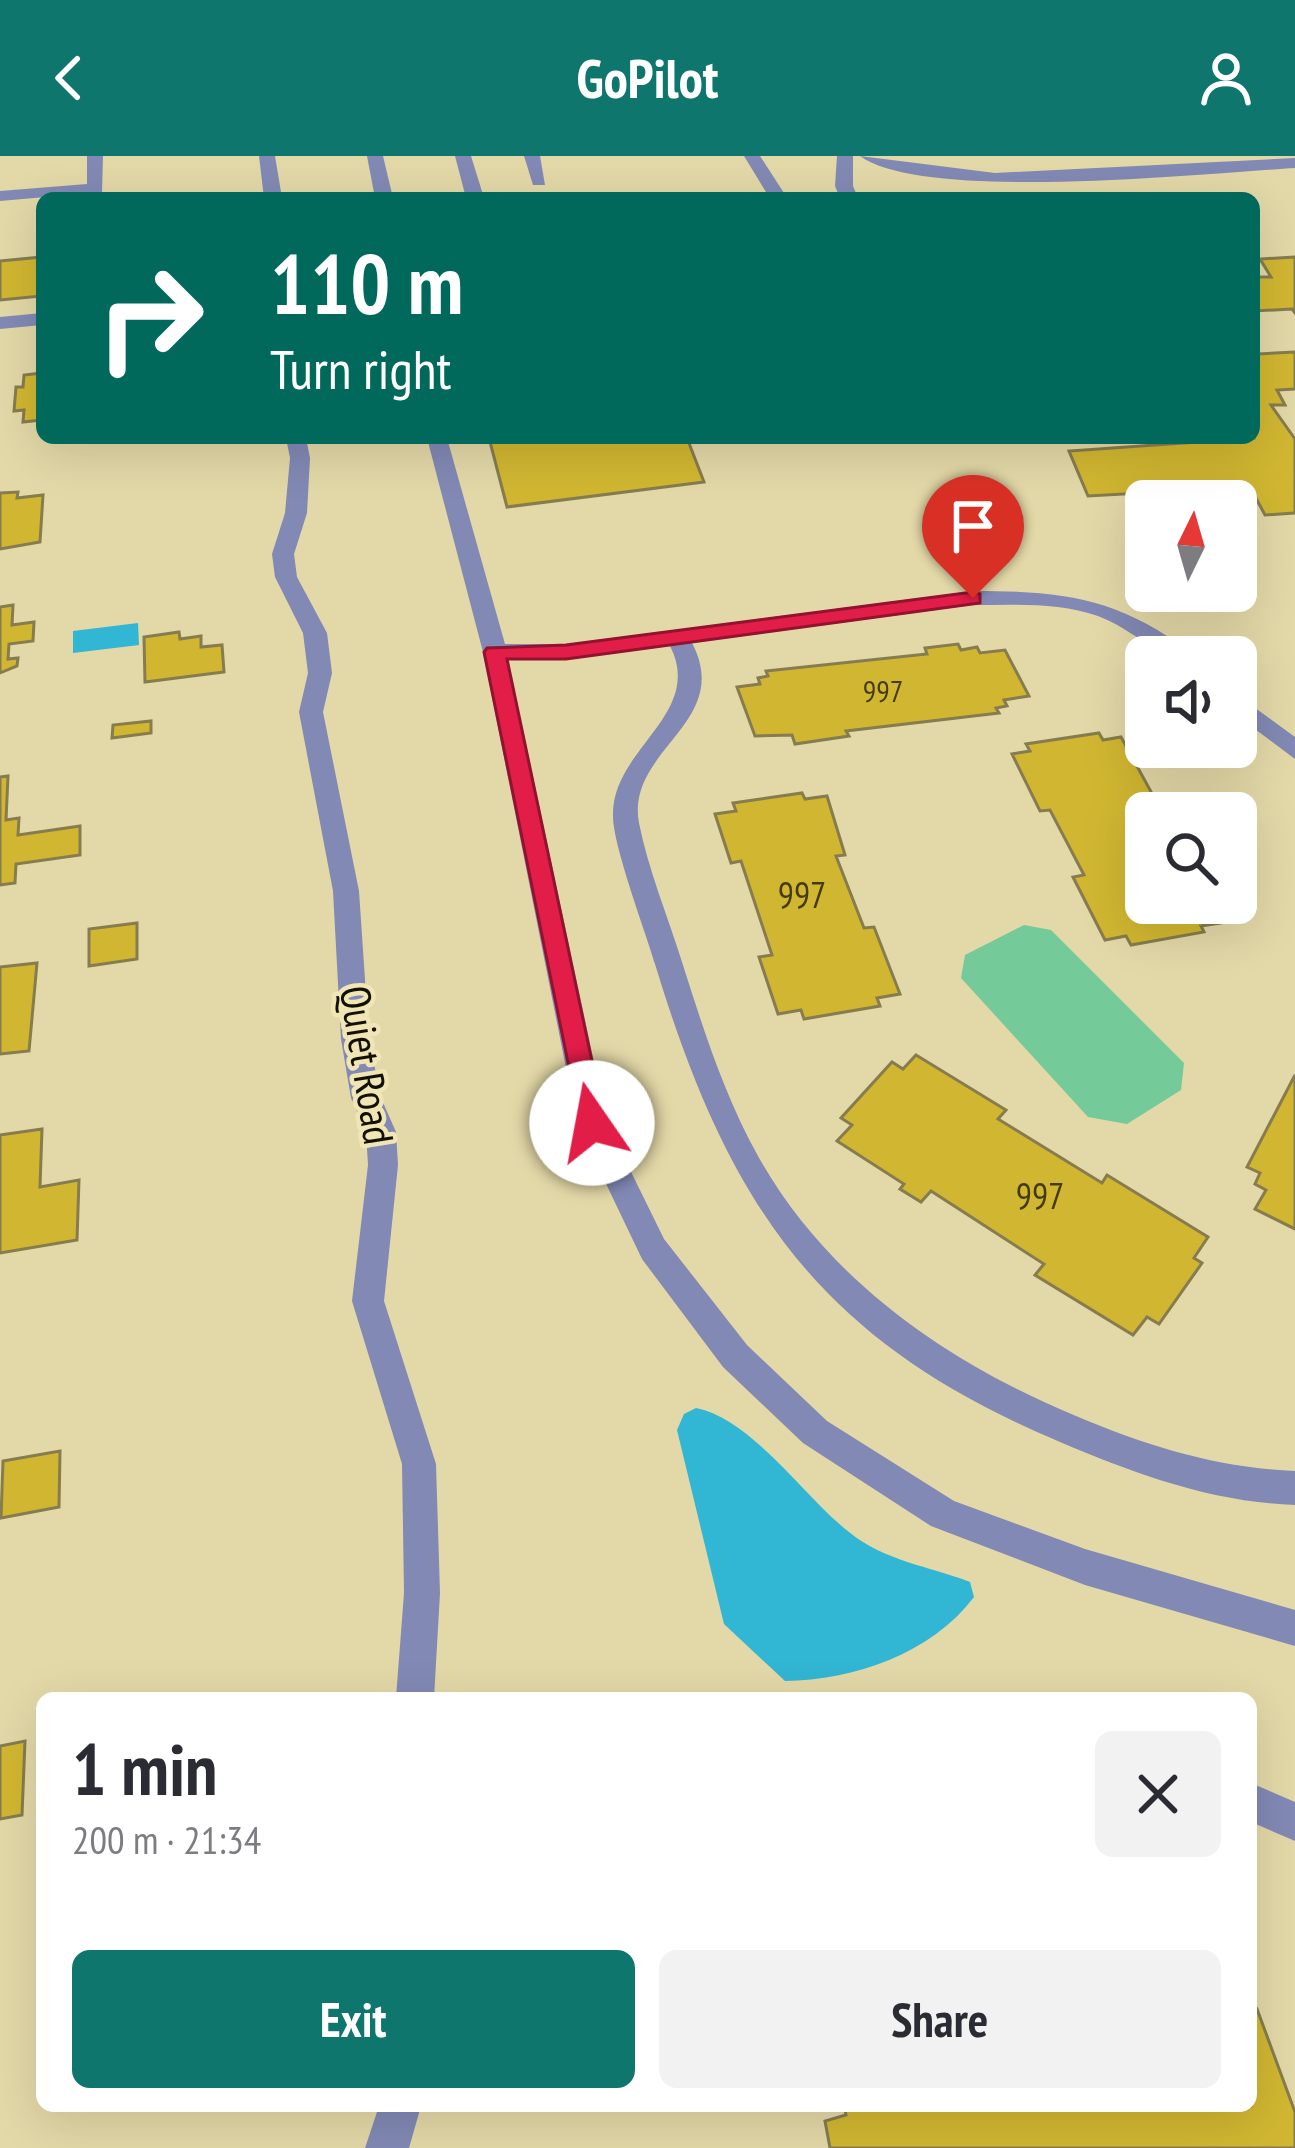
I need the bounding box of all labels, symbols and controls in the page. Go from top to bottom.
text: GoPilot [577,43,718,113]
icon: back [36,45,102,111]
icon: person [1193,45,1259,111]
text: 110 m [270,228,463,337]
icon: right [72,240,228,396]
text: Turn right [270,334,451,404]
pin [922,475,1024,598]
north arrow [1125,480,1257,612]
map controls [1125,480,1257,924]
icon: arrive [940,493,1006,559]
button: sound [1125,636,1257,768]
house number: 997 [863,671,903,710]
button: search [1125,792,1257,924]
house number: 997 [778,871,826,918]
street label: Quiet Road [328,982,407,1148]
position arrow [529,1060,655,1186]
house number: 997 [1016,1172,1064,1219]
text: 1 min [72,1722,217,1815]
button: close [1095,1731,1221,1857]
text: 200 m · 21:34 [72,1814,261,1865]
button: Exit [72,1950,635,2088]
button: Share [659,1950,1221,2088]

